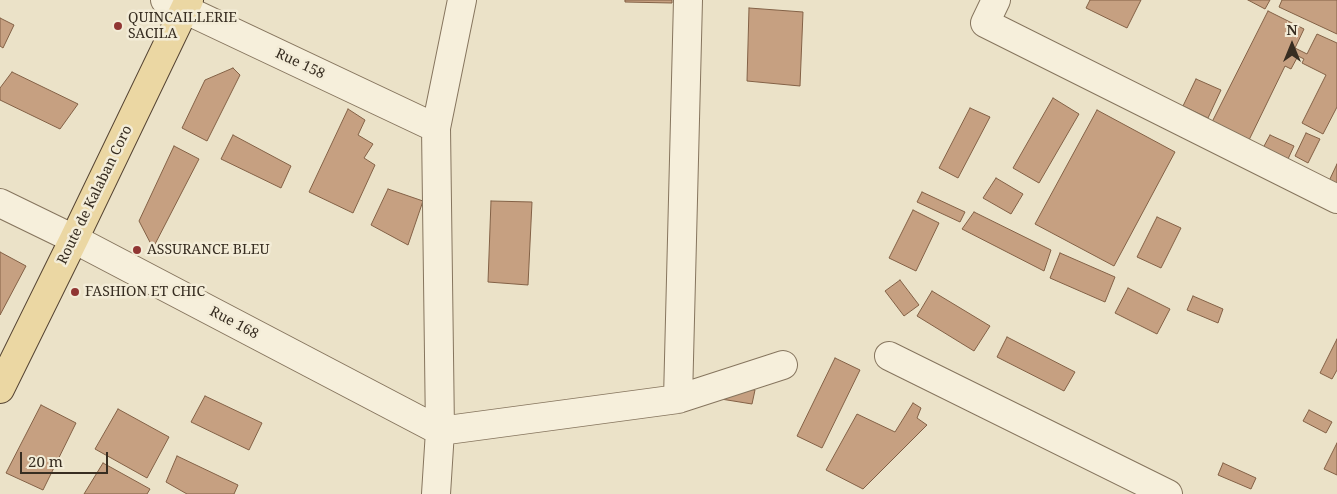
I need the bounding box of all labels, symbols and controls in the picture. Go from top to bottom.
place label: QUINCAILLERIE SACILA [128,10,237,42]
marker: QUINCAILLERIE SACILA [112,20,124,32]
north arrow [1267,20,1317,70]
text: N [1286,20,1298,39]
street label: Rue 158 [273,45,327,83]
street label: Route de Kalaban Coro [54,123,136,267]
place label: ASSURANCE BLEU [147,242,269,258]
marker: ASSURANCE BLEU [131,244,143,256]
place label: FASHION ET CHIC [85,284,205,300]
marker: FASHION ET CHIC [69,286,81,298]
street label: Rue 168 [207,303,261,343]
scale bar [22,442,110,474]
text: 20 m [28,451,63,471]

